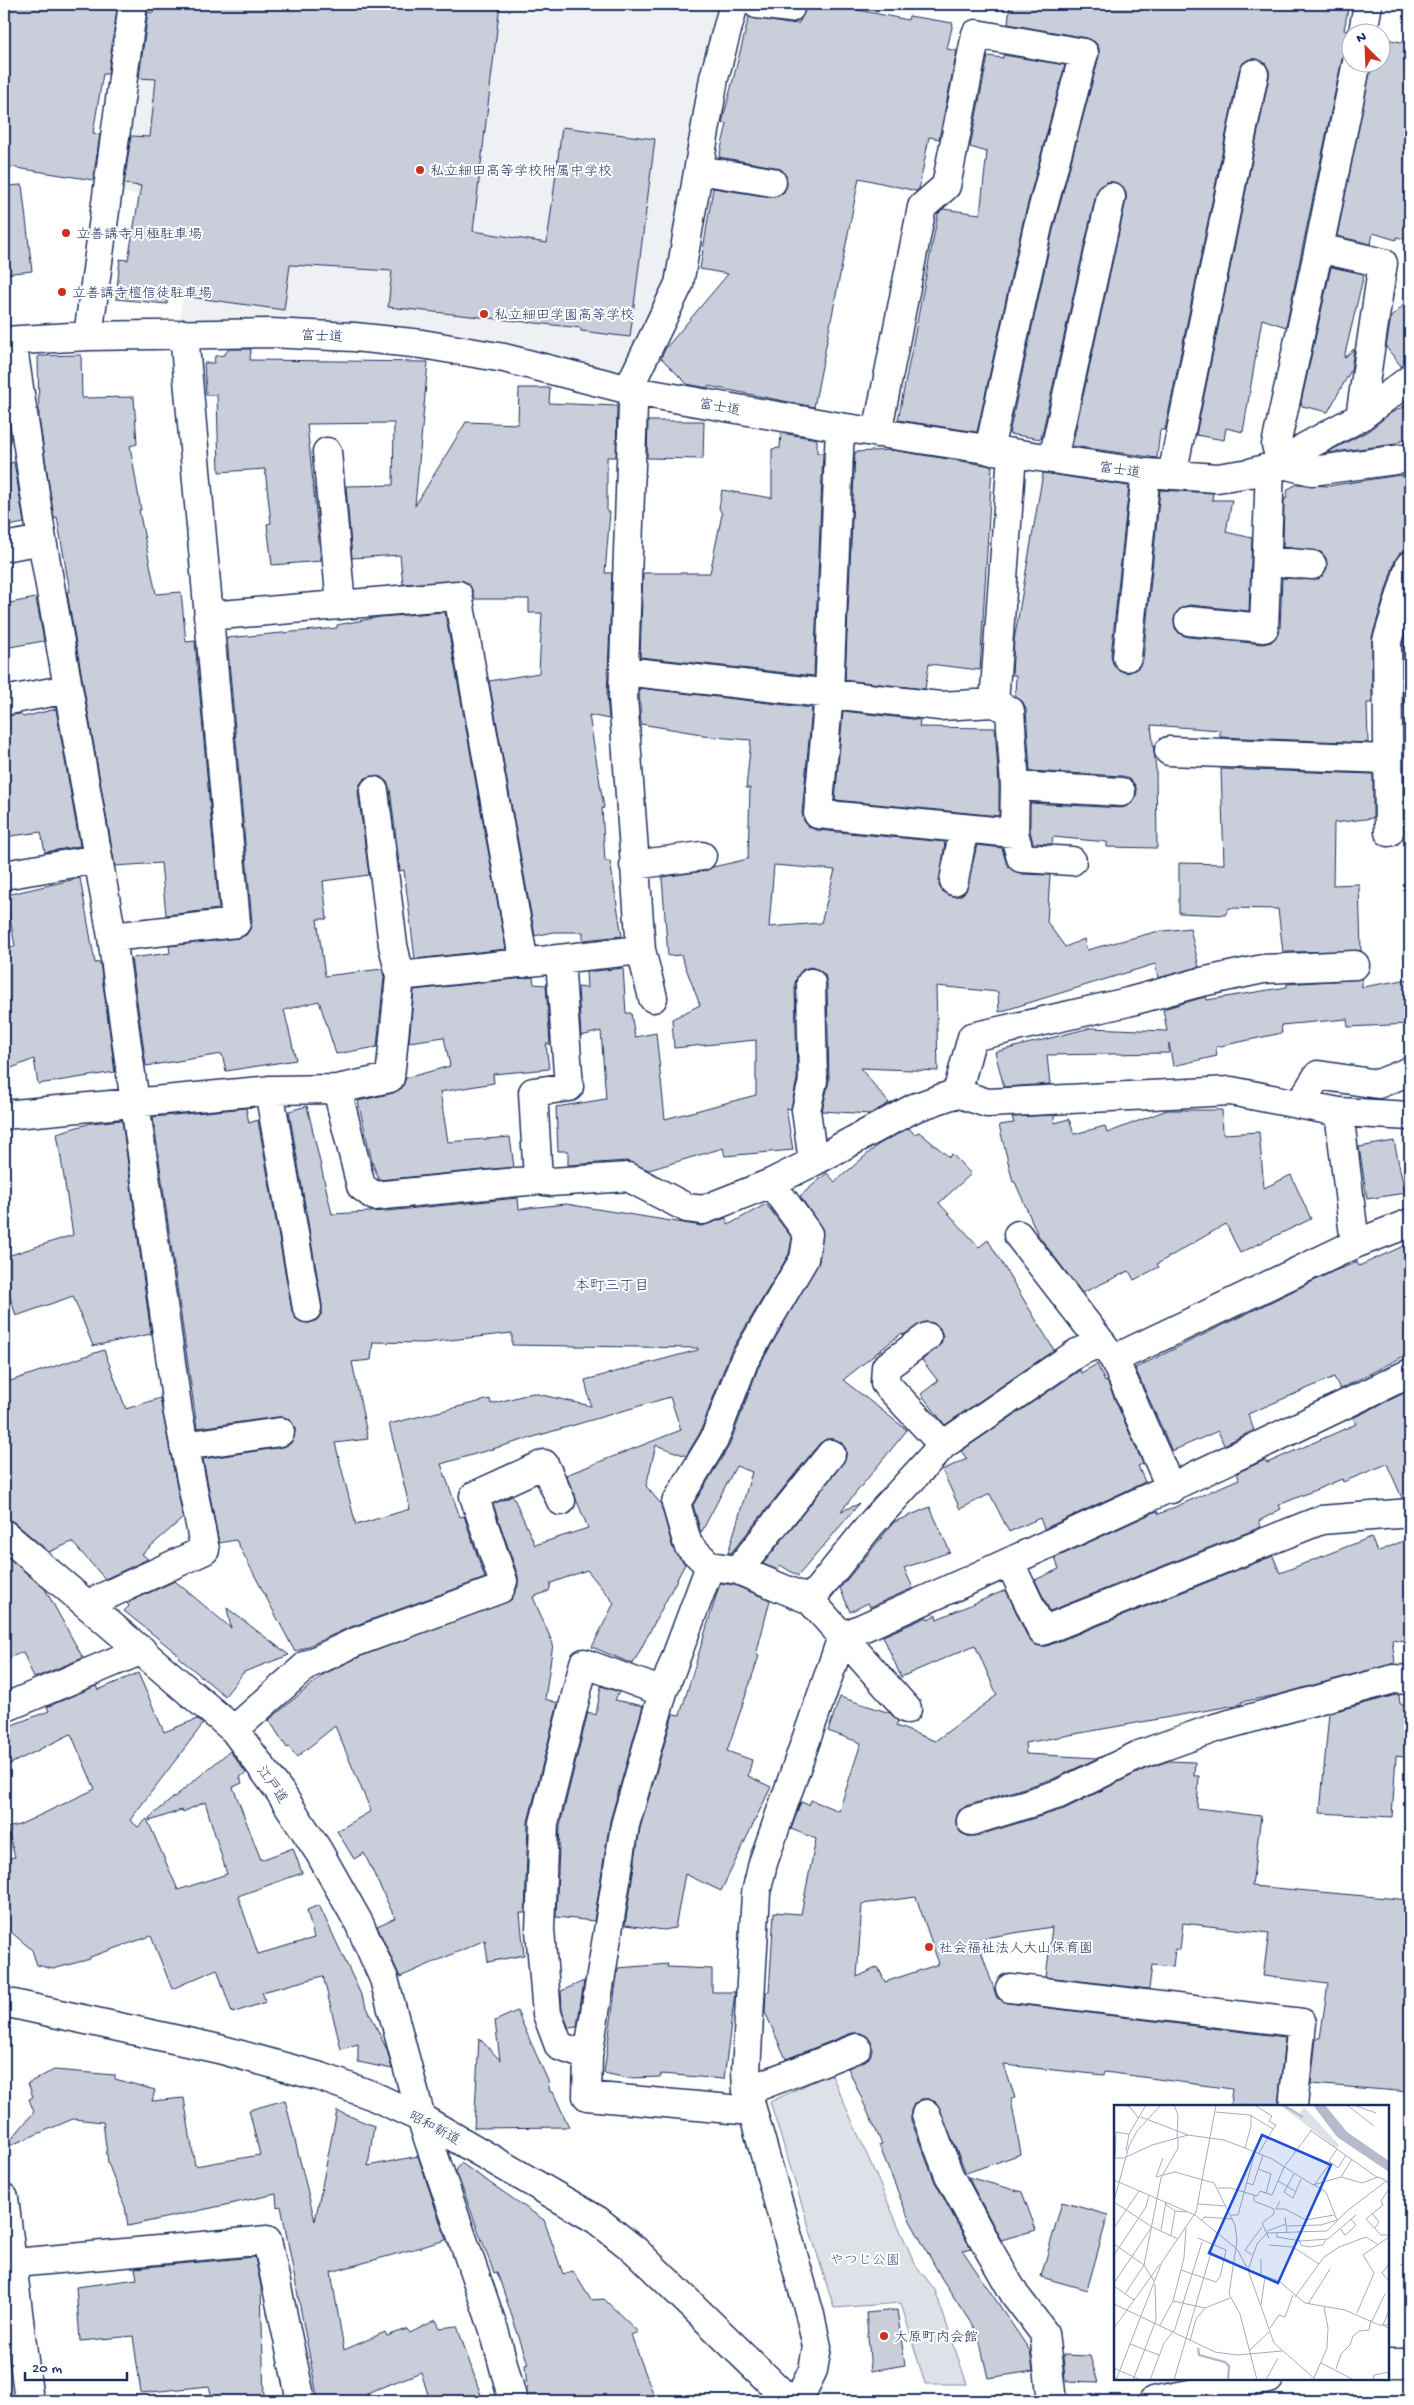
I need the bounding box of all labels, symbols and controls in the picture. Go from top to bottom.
north arrow [1342,22,1392,72]
text: N [1354,29,1369,48]
marker: 私立細田高等学校附属中学校 [414,164,426,176]
place label: 私立細田高等学校附属中学校 [430,164,612,181]
marker: 立善講寺月極駐車場 [60,227,72,239]
place label: 立善講寺月極駐車場 [76,227,202,244]
marker: 立善講寺檀信徒駐車場 [56,286,68,298]
place label: 立善講寺檀信徒駐車場 [72,286,212,303]
marker: 私立細田学園高等学校 [478,308,490,320]
place label: 私立細田学園高等学校 [494,308,634,325]
street label: 富士道 [300,328,343,347]
street label: 富士道 [697,396,742,420]
street label: 富士道 [1098,460,1142,483]
district label: 本町三丁目 [574,1277,650,1296]
street label: 江戸道 [252,1763,290,1808]
place label: 社会福祉法人大山保育園 [939,1940,1093,1958]
marker: 社会福祉法人大山保育園 [923,1941,935,1953]
inset map [1114,2105,1389,2380]
street label: 昭和新道 [405,2109,463,2150]
park label: やつじ公園 [830,2253,900,2270]
marker: 大原町内会館 [878,2330,890,2342]
place label: 大原町内会館 [894,2330,978,2347]
scale bar [25,2350,128,2382]
text: 20 m [32,2360,62,2378]

